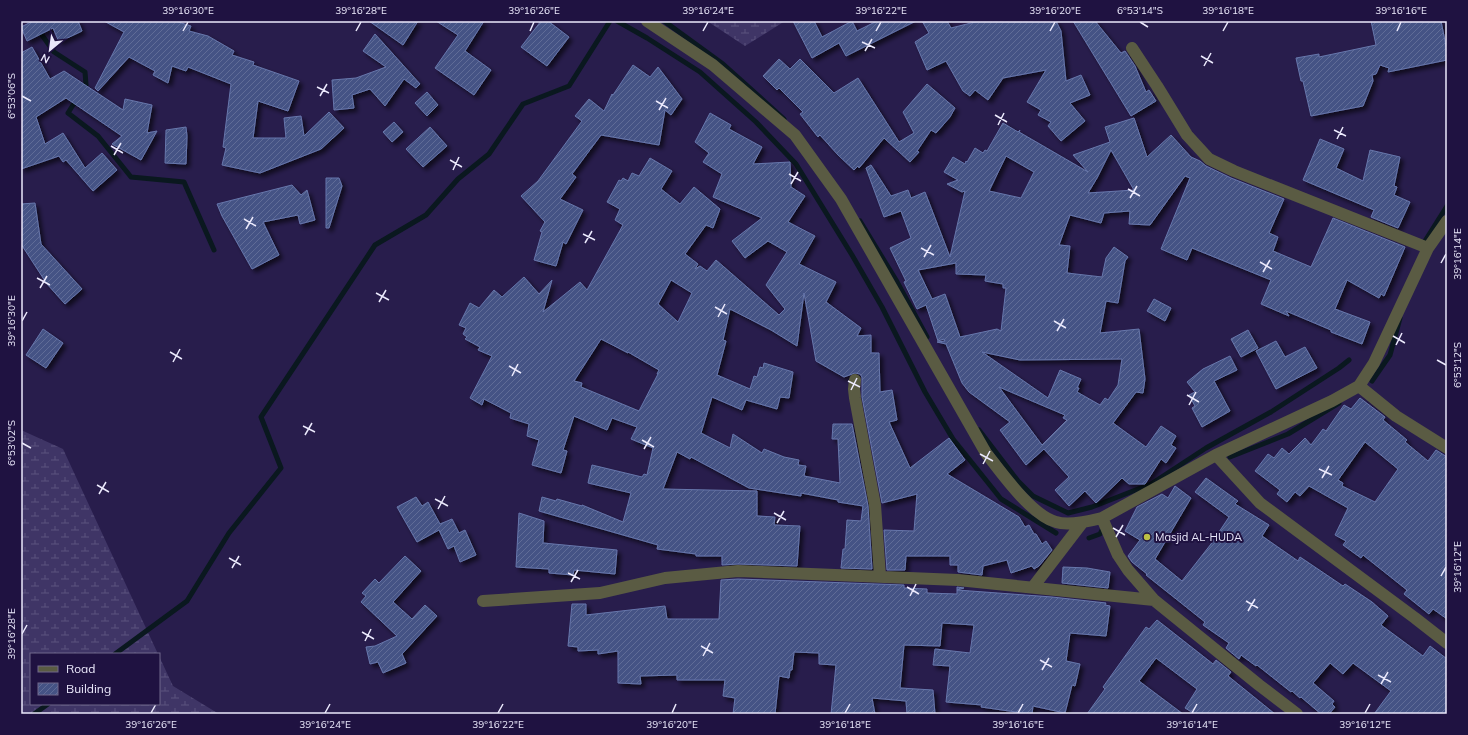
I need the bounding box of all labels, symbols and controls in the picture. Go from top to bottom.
text: 39°16'30"E [162,4,214,17]
text: 39°16'28"E [335,4,387,17]
text: 39°16'26"E [508,4,560,17]
text: 39°16'24"E [682,4,734,17]
text: 39°16'22"E [855,4,907,17]
text: 39°16'20"E [1029,4,1081,17]
text: 6°53'14"S [1117,4,1163,17]
text: 39°16'18"E [1202,4,1254,17]
text: 39°16'16"E [1375,4,1427,17]
north arrow [30,30,70,70]
text: N [38,51,52,67]
text: 6°53'06"S [5,73,18,119]
text: 39°16'14"E [1451,228,1464,280]
text: 39°16'30"E [5,295,18,347]
text: 6°53'12"S [1451,342,1464,388]
text: 6°53'02"S [5,420,18,466]
place label: Masjid AL-HUDA [1155,530,1242,544]
marker: Masjid AL-HUDA [1142,532,1152,542]
text: 39°16'12"E [1451,541,1464,593]
text: 39°16'28"E [5,608,18,660]
legend [30,653,160,705]
text: Road [66,661,95,676]
text: Building [66,681,111,696]
text: 39°16'26"E [125,718,177,731]
text: 39°16'24"E [299,718,351,731]
text: 39°16'22"E [472,718,524,731]
text: 39°16'20"E [646,718,698,731]
text: 39°16'18"E [819,718,871,731]
text: 39°16'16"E [992,718,1044,731]
text: 39°16'14"E [1166,718,1218,731]
text: 39°16'12"E [1339,718,1391,731]

